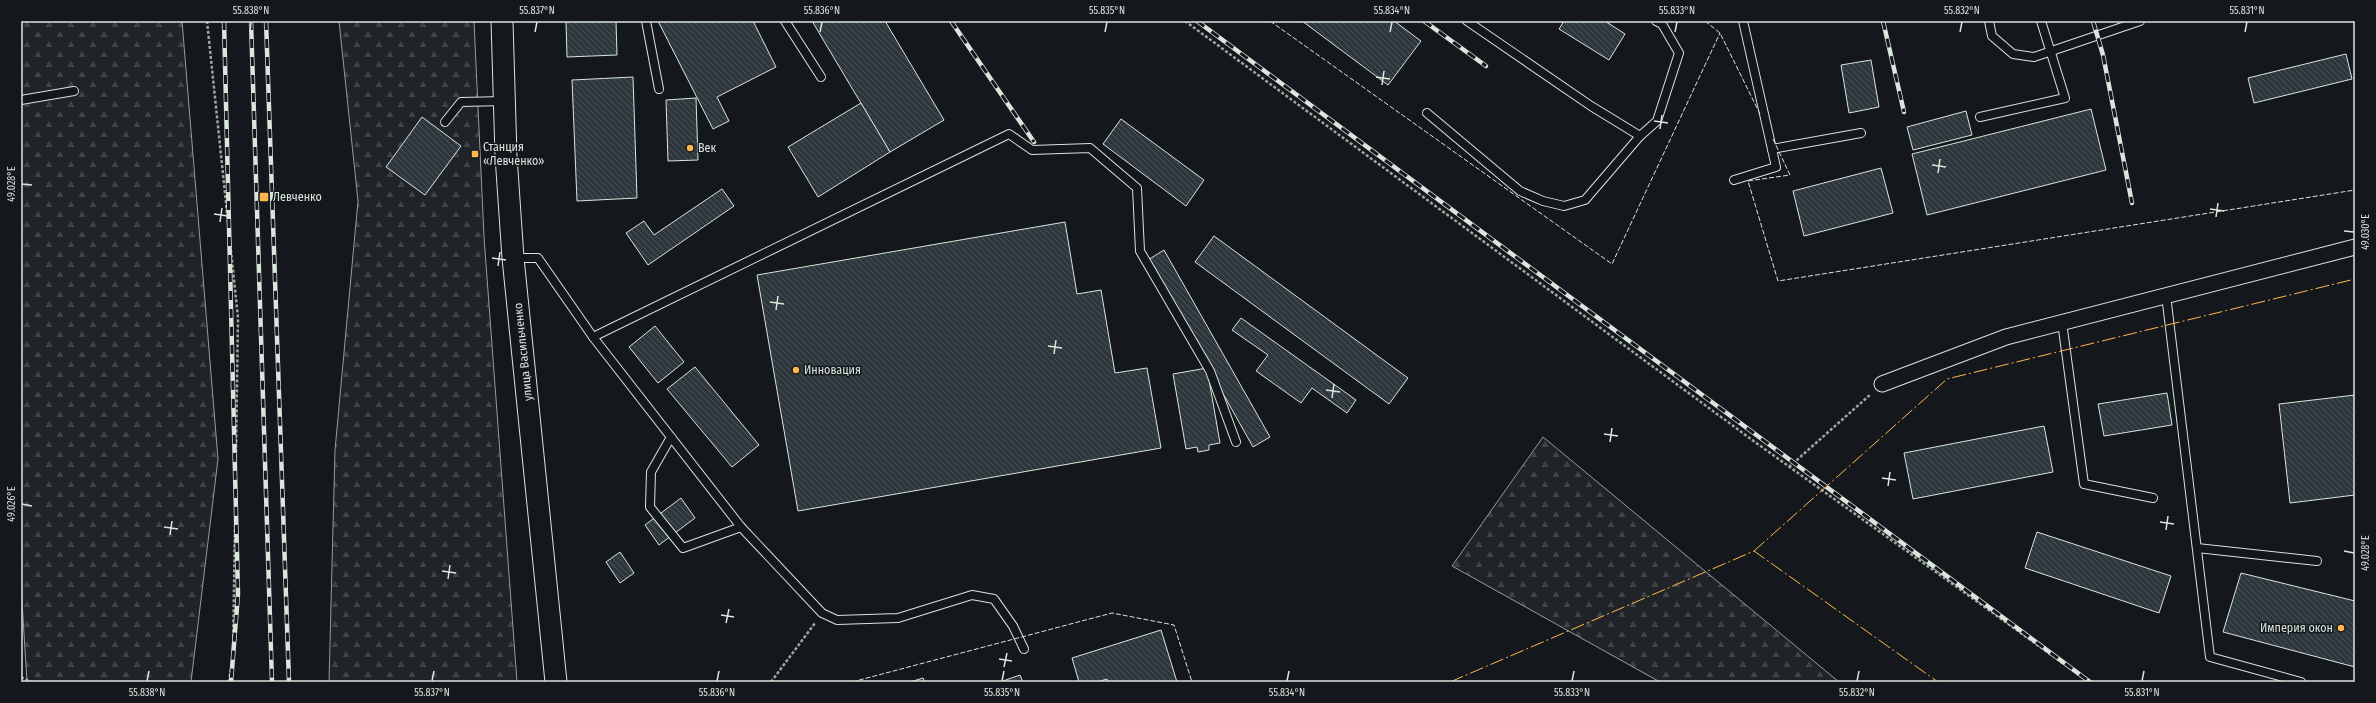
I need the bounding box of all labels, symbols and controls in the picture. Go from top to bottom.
text: 55.838°N [233,5,269,17]
text: 55.837°N [519,5,555,17]
text: 55.836°N [804,5,840,17]
text: 55.835°N [1089,5,1125,17]
text: 55.834°N [1374,5,1410,17]
text: 55.833°N [1659,5,1695,17]
text: 55.832°N [1944,5,1980,17]
text: 55.831°N [2229,5,2265,17]
place label: Станция «Левченко» [483,140,545,168]
place label: Век [698,141,716,155]
marker: Век [685,143,695,153]
marker: Станция «Левченко» [470,149,480,159]
text: 49.028°E [6,166,18,202]
place label: Левченко [273,190,322,204]
marker: Левченко [258,191,270,203]
text: 49.030°E [2360,214,2372,250]
street label: улица Васильченко [511,302,535,402]
place label: Инновация [804,363,861,377]
marker: Инновация [791,365,801,375]
text: 49.026°E [6,486,18,522]
text: 49.028°E [2360,535,2372,571]
place label: Империя окон [2260,621,2333,635]
marker: Империя окон [2336,623,2346,633]
text: 55.838°N [129,687,165,699]
text: 55.837°N [414,687,450,699]
text: 55.836°N [699,687,735,699]
text: 55.835°N [984,687,1020,699]
text: 55.834°N [1269,687,1305,699]
text: 55.833°N [1554,687,1590,699]
text: 55.832°N [1839,687,1875,699]
text: 55.831°N [2124,687,2160,699]

